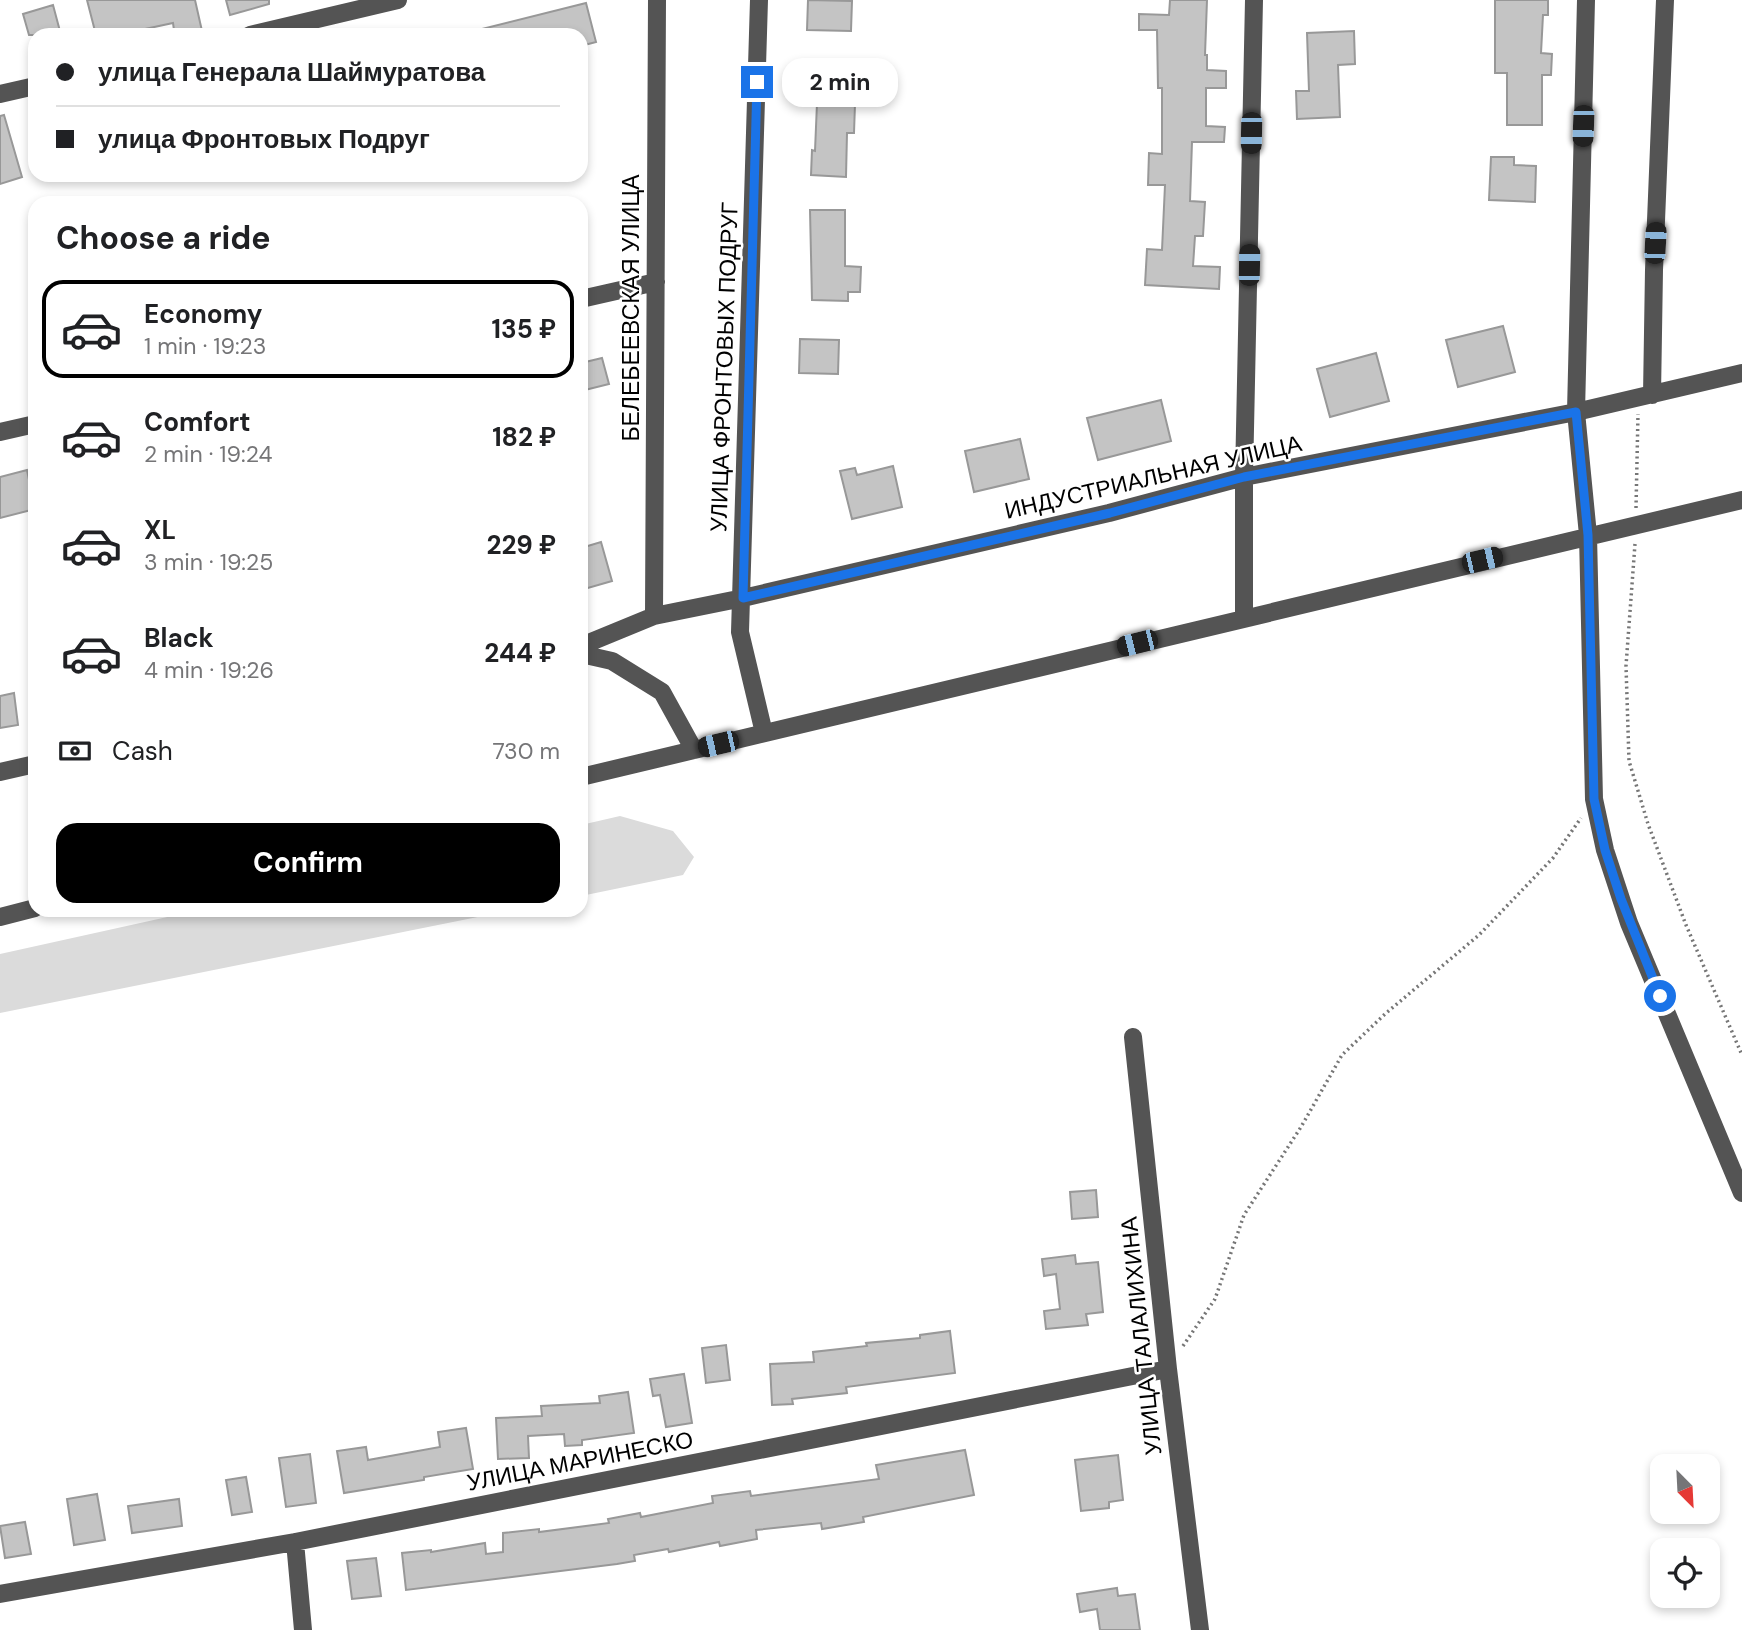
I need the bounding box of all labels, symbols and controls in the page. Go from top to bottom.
text: улица Генерала Шаймуратова [98,55,485,89]
callout: 2 min [782,57,897,106]
route end [741,66,773,98]
text: 2 min [810,67,870,97]
car [1572,105,1595,147]
car [1241,112,1262,154]
text: улица Фронтовых Подруг [98,122,430,156]
street label: БЕЛЕБЕЕВСКАЯ УЛИЦА [616,174,646,442]
street label: УЛИЦА ФРОНТОВЫХ ПОДРУГ [703,201,745,533]
text: Choose a ride [56,217,271,259]
car [1644,221,1667,265]
car [1239,244,1260,286]
text: Economy [144,297,262,331]
icon: car [60,298,123,361]
text: 135 ₽ [492,312,556,346]
text: 1 min · 19:23 [144,331,266,361]
text: Comfort [144,405,250,439]
icon: car [60,406,123,469]
text: 182 ₽ [492,420,556,454]
street label: ИНДУСТРИАЛЬНАЯ УЛИЦА [1002,428,1305,526]
text: 2 min · 19:24 [144,439,272,469]
text: XL [144,513,176,547]
icon: car [60,514,123,577]
text: 229 ₽ [486,528,556,562]
car [1460,545,1505,575]
text: 3 min · 19:25 [144,547,273,577]
text: Black [144,621,214,655]
icon: car [60,622,123,685]
car [1115,628,1160,658]
text: 244 ₽ [484,636,556,670]
text: 4 min · 19:26 [144,655,274,685]
car [696,729,741,759]
icon: cash [56,732,94,770]
text: Cash [112,734,173,768]
text: 730 m [492,736,560,766]
button: Confirm [56,823,560,903]
route start [1644,980,1676,1012]
street label: УЛИЦА ТАЛАЛИХИНА [1113,1215,1168,1457]
street label: УЛИЦА МАРИНЕСКО [464,1424,696,1498]
north arrow [1650,1454,1720,1524]
map controls [1650,1454,1720,1608]
button: locate [1650,1538,1720,1608]

